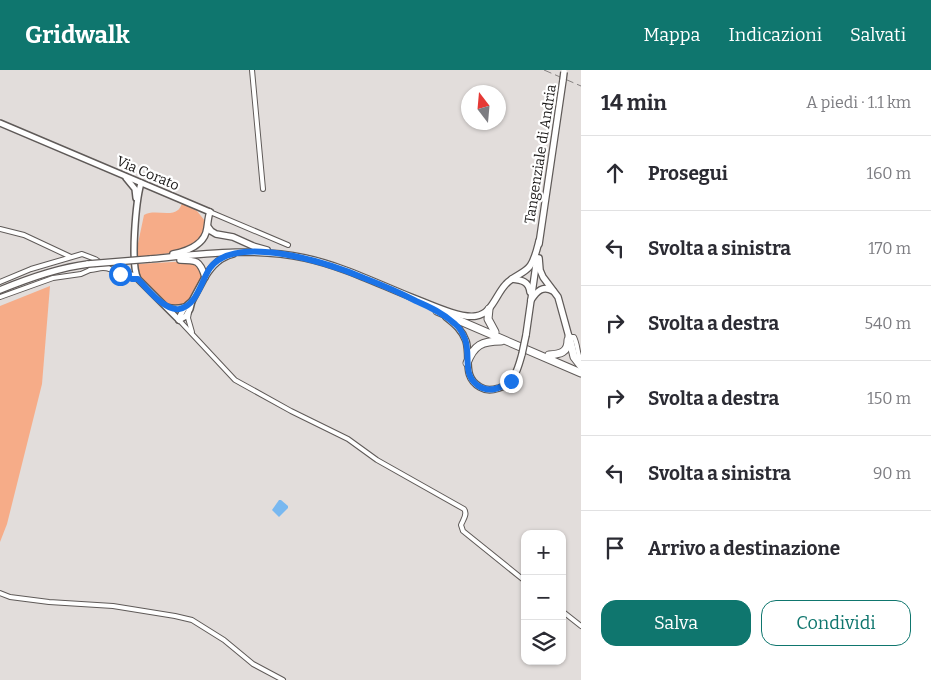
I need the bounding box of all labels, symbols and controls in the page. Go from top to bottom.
text: Gridwalk [25,21,130,49]
text: Mappa [644,24,700,46]
text: Indicazioni [728,24,822,46]
text: Salvati [850,24,906,46]
street label: Tangenziale di Andria [521,83,560,225]
north arrow [461,85,506,130]
text: 14 min [601,90,667,116]
text: A piedi · 1.1 km [806,93,911,112]
street label: Via Corato [114,153,182,194]
icon: ahead [601,159,629,187]
text: Prosegui [648,162,728,185]
text: 160 m [866,164,911,183]
icon: left [601,234,629,262]
text: Svolta a sinistra [648,237,791,260]
text: 170 m [868,239,911,258]
route start [109,263,132,286]
icon: right [601,309,629,337]
text: Svolta a destra [648,312,779,335]
text: 540 m [864,314,911,333]
route end [500,370,523,393]
icon: right [601,384,629,412]
text: Svolta a destra [648,387,779,410]
text: 150 m [867,389,911,408]
icon: left [601,459,629,487]
text: Svolta a sinistra [648,462,791,485]
text: 90 m [873,464,911,483]
map controls [521,530,566,665]
button: + [521,530,566,575]
icon: arrive [601,534,629,562]
text: Arrivo a destinazione [648,537,840,560]
button: − [521,575,566,620]
button: Salva [601,600,751,646]
button: Condividi [761,600,911,646]
button: layers [521,620,566,665]

